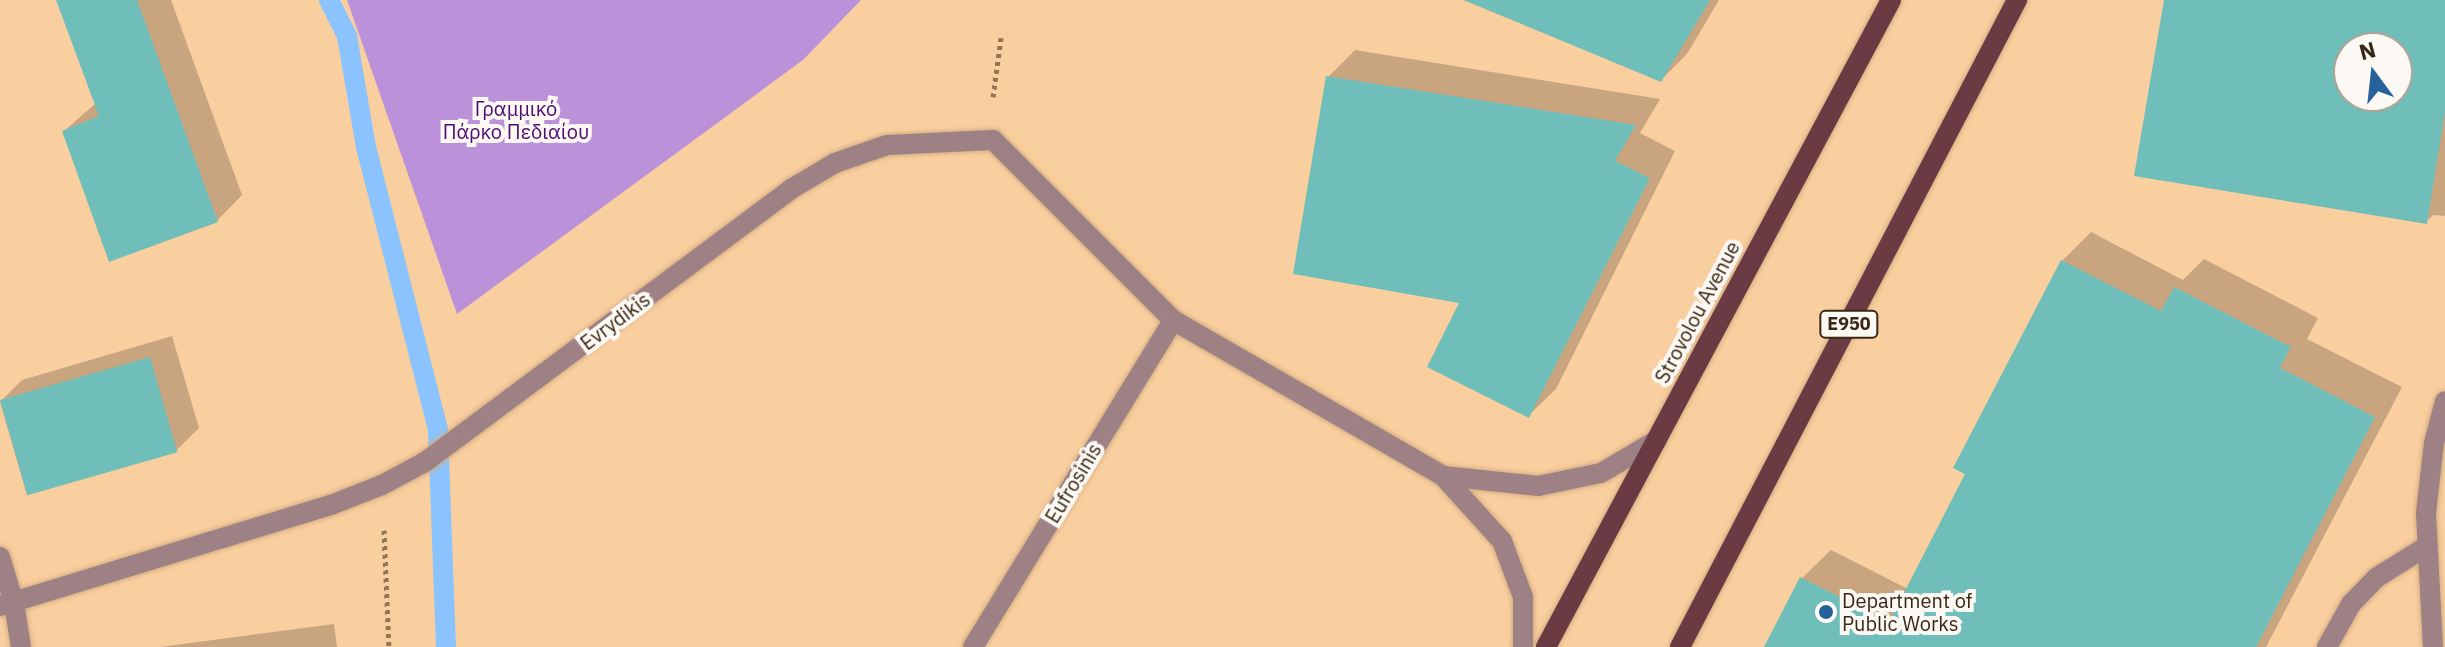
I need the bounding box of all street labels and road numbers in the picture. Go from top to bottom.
street label: Strovolou Avenue [1649,237,1745,387]
street label: Evrydikis [576,287,654,355]
road number: E950 [1819,310,1879,338]
street label: Eufrosinis [1040,439,1106,527]

